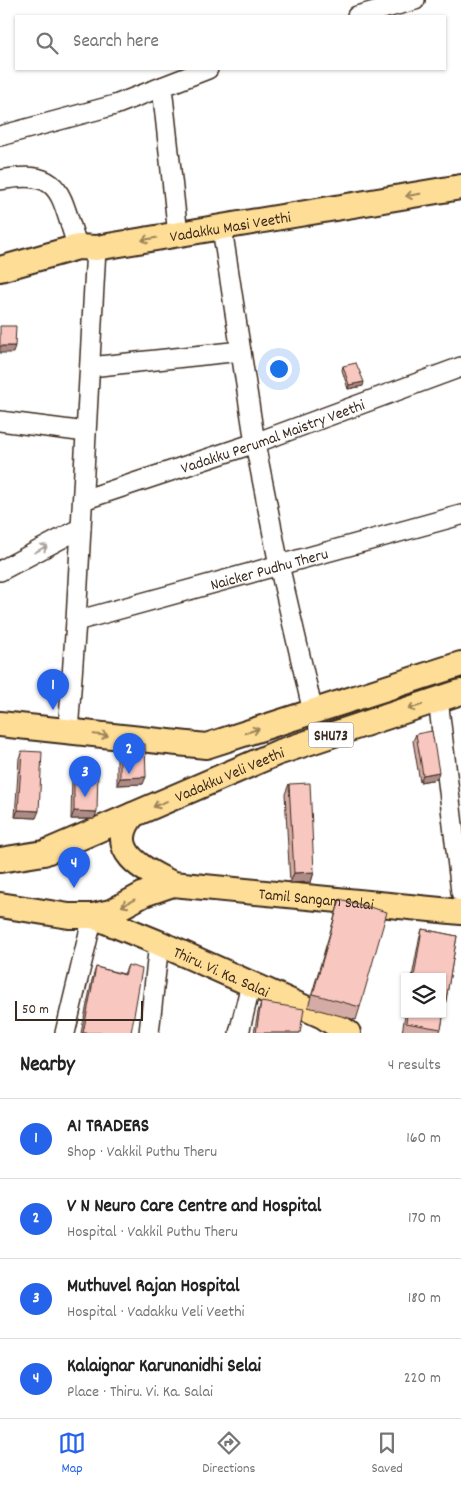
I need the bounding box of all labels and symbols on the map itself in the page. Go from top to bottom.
one-way arrow [405,191,421,201]
street label: Vadakku Masi Veethi [168,207,293,249]
one-way arrow [141,235,157,245]
your location [266,356,292,382]
street label: Vadakku Perumal Maistry Veethi [178,395,368,481]
street label: Naicker Pudhu Theru [208,543,331,597]
one-way arrow [33,544,47,554]
pin: 1 [37,669,69,710]
one-way arrow [407,703,423,712]
road number: SHU73 [308,722,354,748]
one-way arrow [244,726,260,736]
one-way arrow [92,730,108,740]
pin: 2 [113,733,145,774]
street label: Vadakku Veli Veethi [172,742,288,810]
pin: 3 [69,756,101,797]
one-way arrow [153,799,168,809]
pin: 4 [58,847,90,888]
street label: Tamil Sangam Salai [258,883,375,917]
one-way arrow [121,899,136,908]
street label: Thiru. Vi. Ka. Salai [169,942,272,1005]
scale bar [15,998,142,1021]

